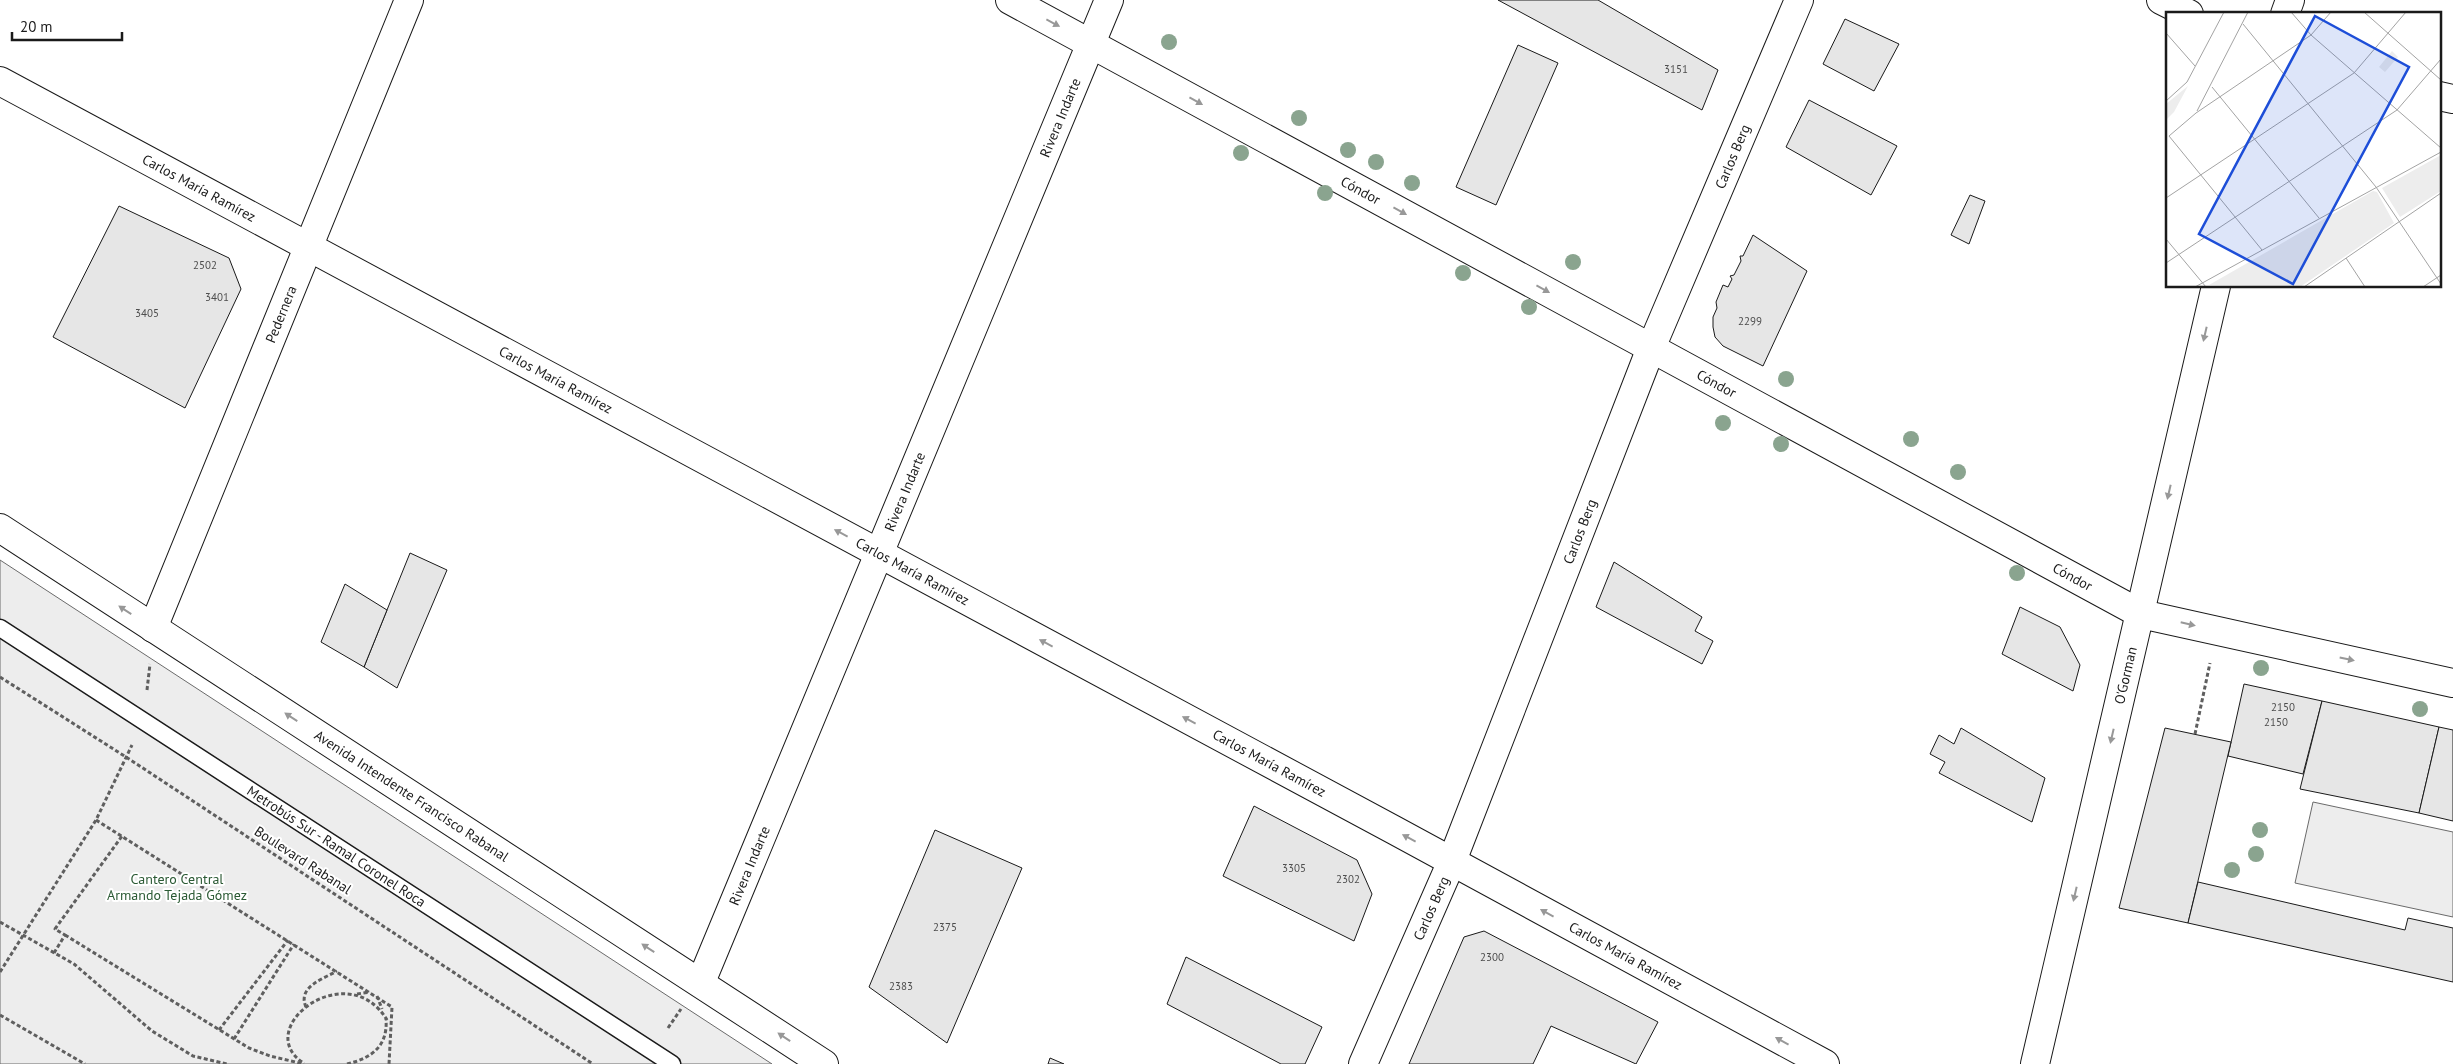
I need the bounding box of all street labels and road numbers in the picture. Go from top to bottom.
street label: Rivera Indarte [1036,75,1085,160]
street label: Carlos Berg [1711,122,1754,191]
street label: Carlos María Ramírez [139,150,259,226]
street label: Cóndor [1338,172,1384,209]
street label: Pedernera [261,283,301,345]
street label: Carlos María Ramírez [496,342,616,417]
street label: Cóndor [1694,366,1740,402]
street label: Rivera Indarte [880,449,929,534]
street label: Carlos Berg [1559,496,1601,567]
street label: Carlos María Ramírez [853,534,973,609]
street label: Cóndor [2050,559,2096,595]
street label: O'Gorman [2110,645,2141,706]
street label: Carlos María Ramírez [1209,725,1329,801]
street label: Avenida Intendente Francisco Rabanal [311,726,512,866]
street label: Metrobús Sur - Ramal Coronel Roca [244,782,429,911]
street label: Boulevard Rabanal [251,822,355,898]
street label: Rivera Indarte [725,823,774,908]
street label: Carlos Berg [1409,873,1453,943]
street label: Carlos María Ramírez [1566,918,1685,994]

